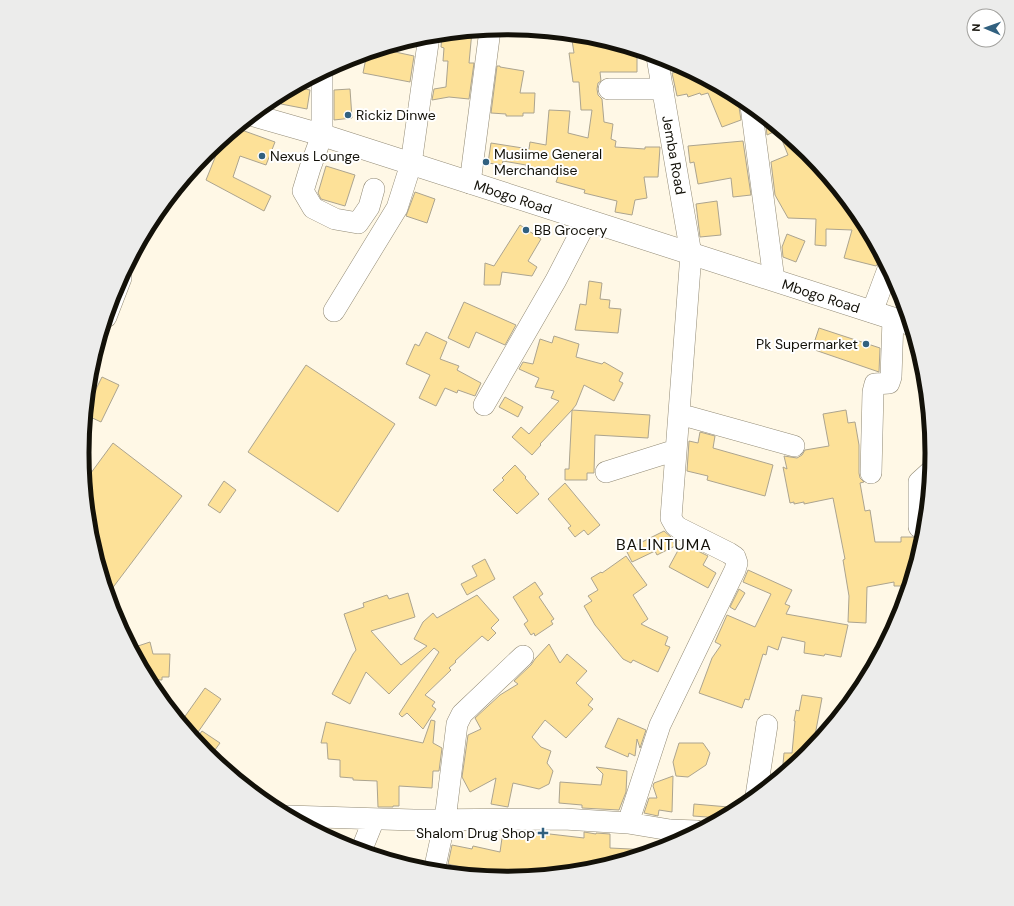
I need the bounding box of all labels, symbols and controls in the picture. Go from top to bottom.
north arrow [966,8,1006,48]
text: N [969,23,983,32]
place label: Rickiz Dinwe [356,106,436,124]
marker: Rickiz Dinwe [343,110,353,120]
street label: Jemba Road [658,114,690,196]
place label: Musiime General Merchandise [494,145,602,179]
place label: Nexus Lounge [270,147,360,165]
marker: Nexus Lounge [257,151,267,161]
marker: Musiime General Merchandise [481,157,491,167]
street label: Mbogo Road [472,176,554,218]
place label: BB Grocery [534,221,608,239]
marker: BB Grocery [521,225,531,235]
street label: Mbogo Road [780,275,862,317]
place label: Pk Supermarket [756,335,858,353]
marker: Pk Supermarket [861,339,871,349]
district label: BALINTUMA [616,534,712,555]
place label: Shalom Drug Shop [416,824,535,842]
marker: Shalom Drug Shop [538,828,548,838]

